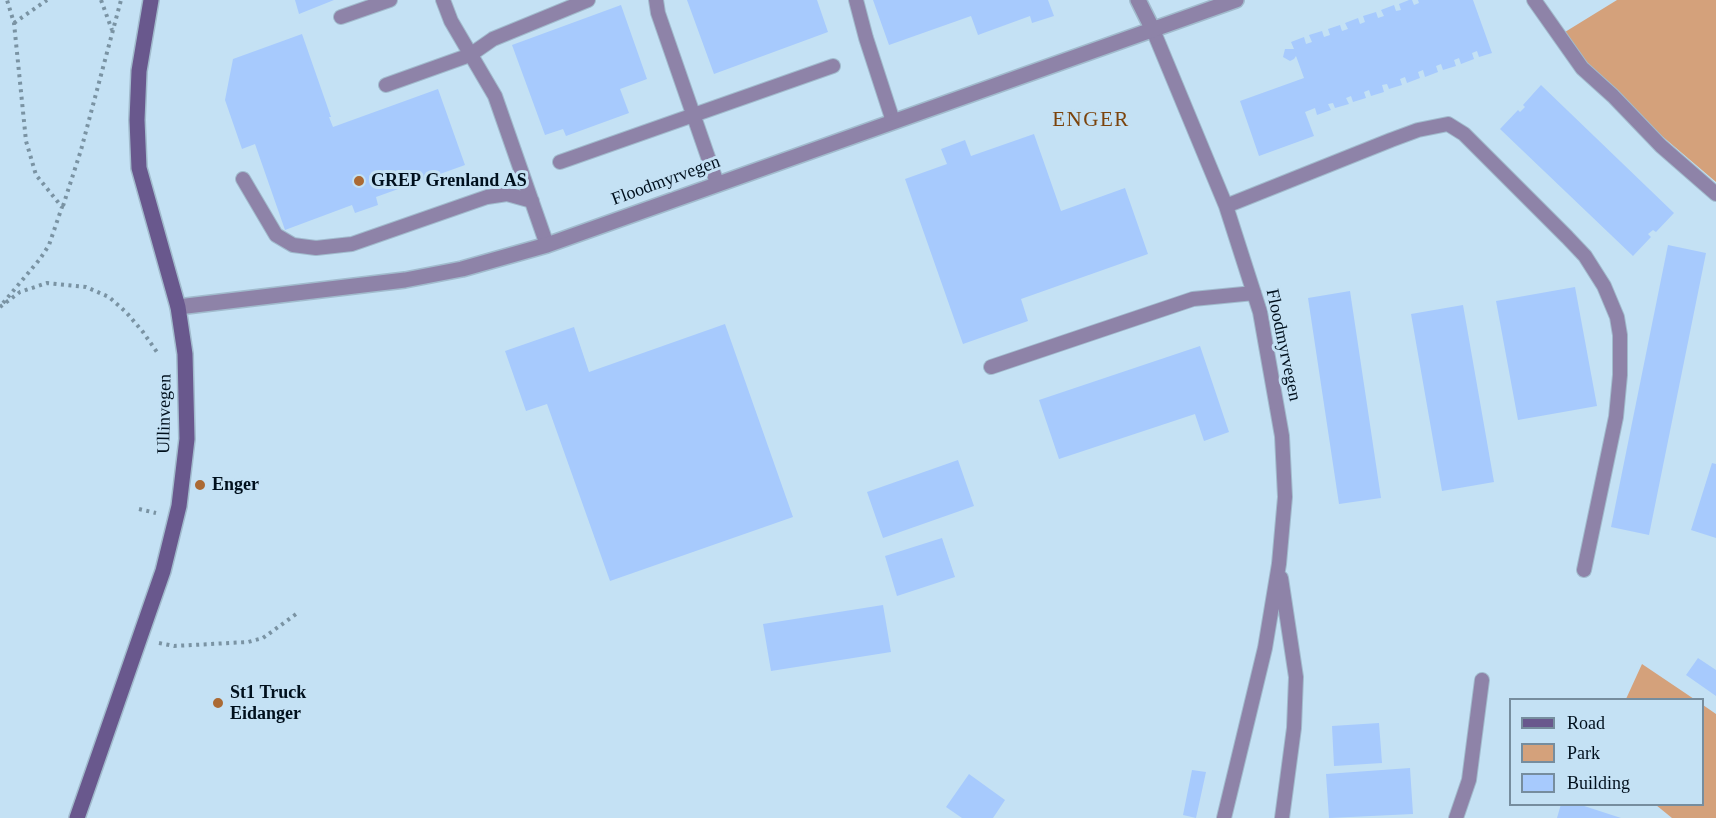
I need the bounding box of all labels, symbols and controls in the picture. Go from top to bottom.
district label: ENGER [1052,107,1130,133]
street label: Floodmyrvegen [609,151,723,211]
place label: GREP Grenland AS [371,170,527,192]
marker: GREP Grenland AS [352,174,366,188]
street label: Floodmyrvegen [1261,287,1305,403]
street label: Ullinvegen [154,374,176,454]
place label: Enger [212,474,259,496]
marker: Enger [193,478,207,492]
place label: St1 Truck Eidanger [230,682,306,724]
marker: St1 Truck Eidanger [211,696,225,710]
legend [1509,698,1704,806]
text: Road [1567,713,1605,733]
text: Park [1567,743,1600,763]
text: Building [1567,773,1630,793]

